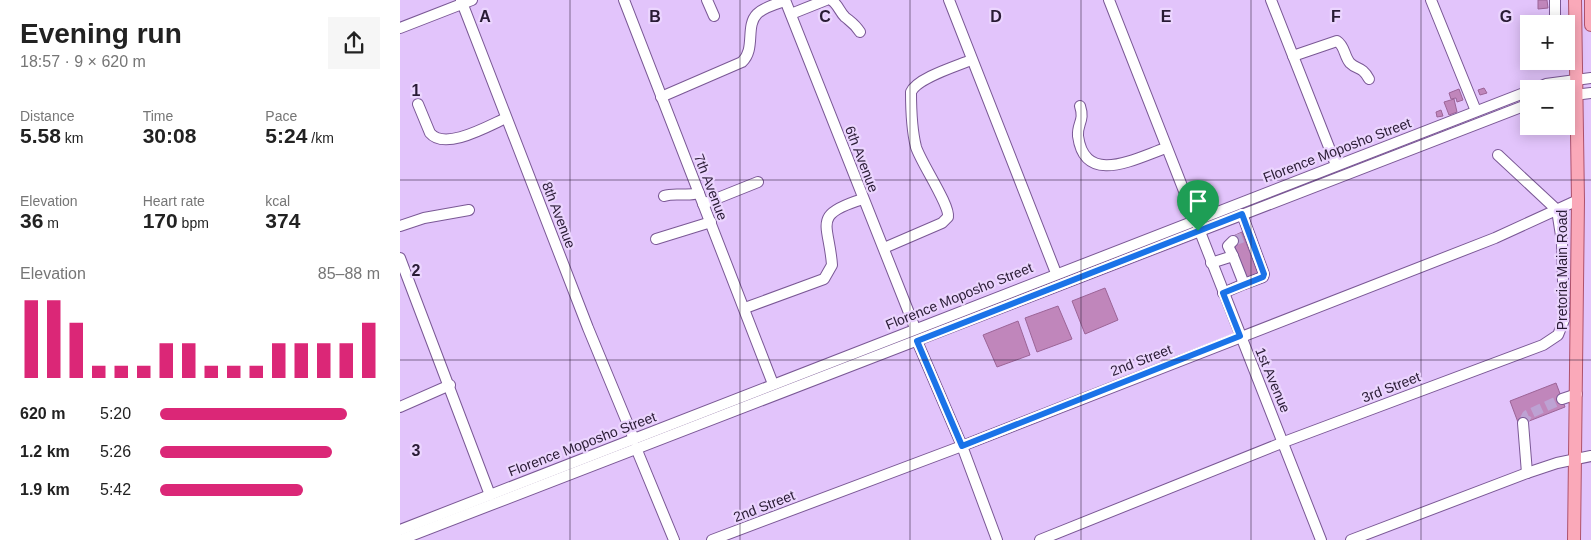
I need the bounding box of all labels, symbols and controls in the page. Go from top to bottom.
text: A [479,8,491,25]
text: B [649,8,661,25]
text: C [819,8,831,25]
text: D [990,8,1002,25]
text: E [1161,8,1172,25]
text: F [1331,8,1341,25]
text: G [1500,8,1512,25]
map controls [1520,15,1575,135]
button: + [1520,15,1575,70]
button: share [328,17,380,69]
text: Evening run [20,18,182,49]
text: 18:57 · 9 × 620 m [20,53,146,70]
button: − [1520,80,1575,135]
text: 1 [412,82,421,99]
text: Distance [20,108,74,124]
text: Time [143,108,173,124]
text: Pace [265,108,297,124]
street label: Florence Moposho Street [1261,114,1413,186]
text: 5.58 [20,124,61,147]
text: 30:08 [143,124,196,147]
text: 5:24 [265,124,307,147]
street label: 6th Avenue [842,124,882,195]
text: km [61,130,83,146]
text: /km [307,130,334,146]
street label: 7th Avenue [691,152,731,223]
street label: 8th Avenue [539,180,579,251]
pin [1177,180,1219,231]
icon: arrive [1184,187,1212,215]
text: Elevation [20,193,78,209]
text: Heart rate [143,193,205,209]
text: kcal [265,193,290,209]
text: 36 [20,209,43,232]
text: 170 [143,209,178,232]
text: 374 [265,209,300,232]
street label: Pretoria Main Road [1554,210,1570,330]
text: m [43,215,59,231]
text: bpm [178,215,209,231]
street label: Florence Moposho Street [883,259,1035,333]
text: 2 [412,262,421,279]
text: Elevation [20,265,86,282]
text: 85–88 m [318,265,380,282]
street label: 2nd Street [1108,341,1174,379]
street label: 1st Avenue [1252,345,1294,415]
street label: 3rd Street [1359,368,1423,405]
text: 620 m [20,405,65,422]
text: 5:20 [100,405,131,422]
street label: Florence Moposho Street [506,408,658,480]
text: 3 [412,442,421,459]
text: 1.2 km [20,443,70,460]
text: 5:26 [100,443,131,460]
text: 1.9 km [20,481,70,498]
text: 5:42 [100,481,131,498]
street label: 2nd Street [731,487,797,525]

